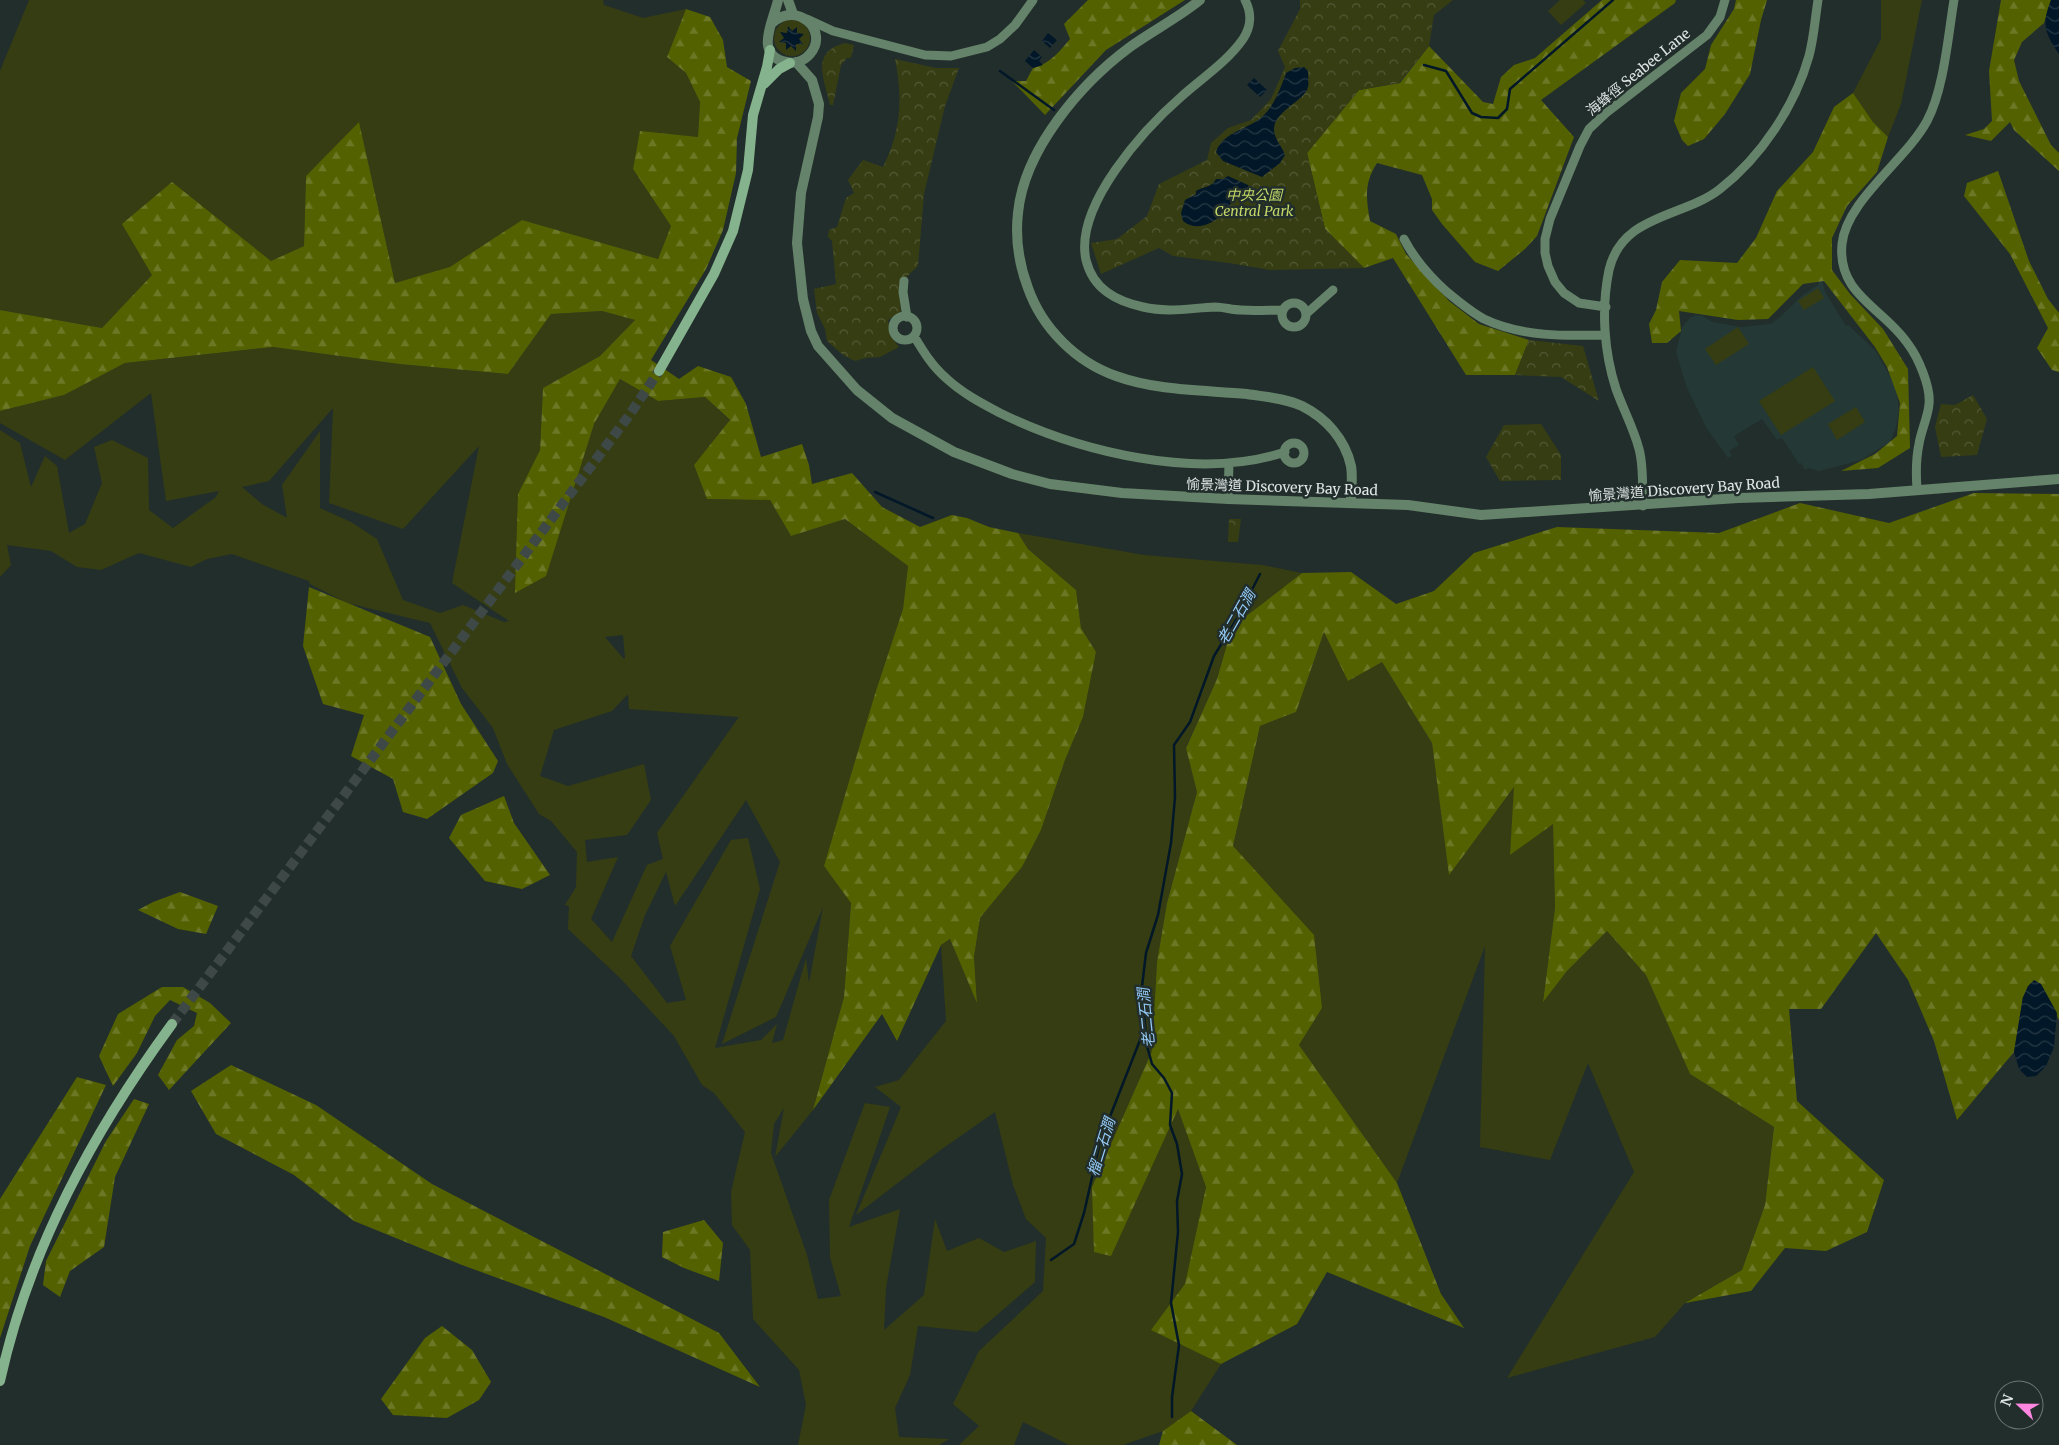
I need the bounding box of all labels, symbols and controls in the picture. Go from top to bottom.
street label: 海蜂徑 Seabee Lane [1582,24,1694,120]
park label: 中央公園 Central Park [1215,186,1294,220]
street label: 愉景灣道 Discovery Bay Road [1588,473,1781,505]
street label: 愉景灣道 Discovery Bay Road [1186,475,1379,499]
water label: 老二石澗 [1213,585,1260,648]
water label: 老二石澗 [1133,985,1159,1049]
water label: 榴二石澗 [1083,1114,1119,1178]
north arrow [1994,1380,2044,1430]
text: N [1997,1392,2017,1409]

